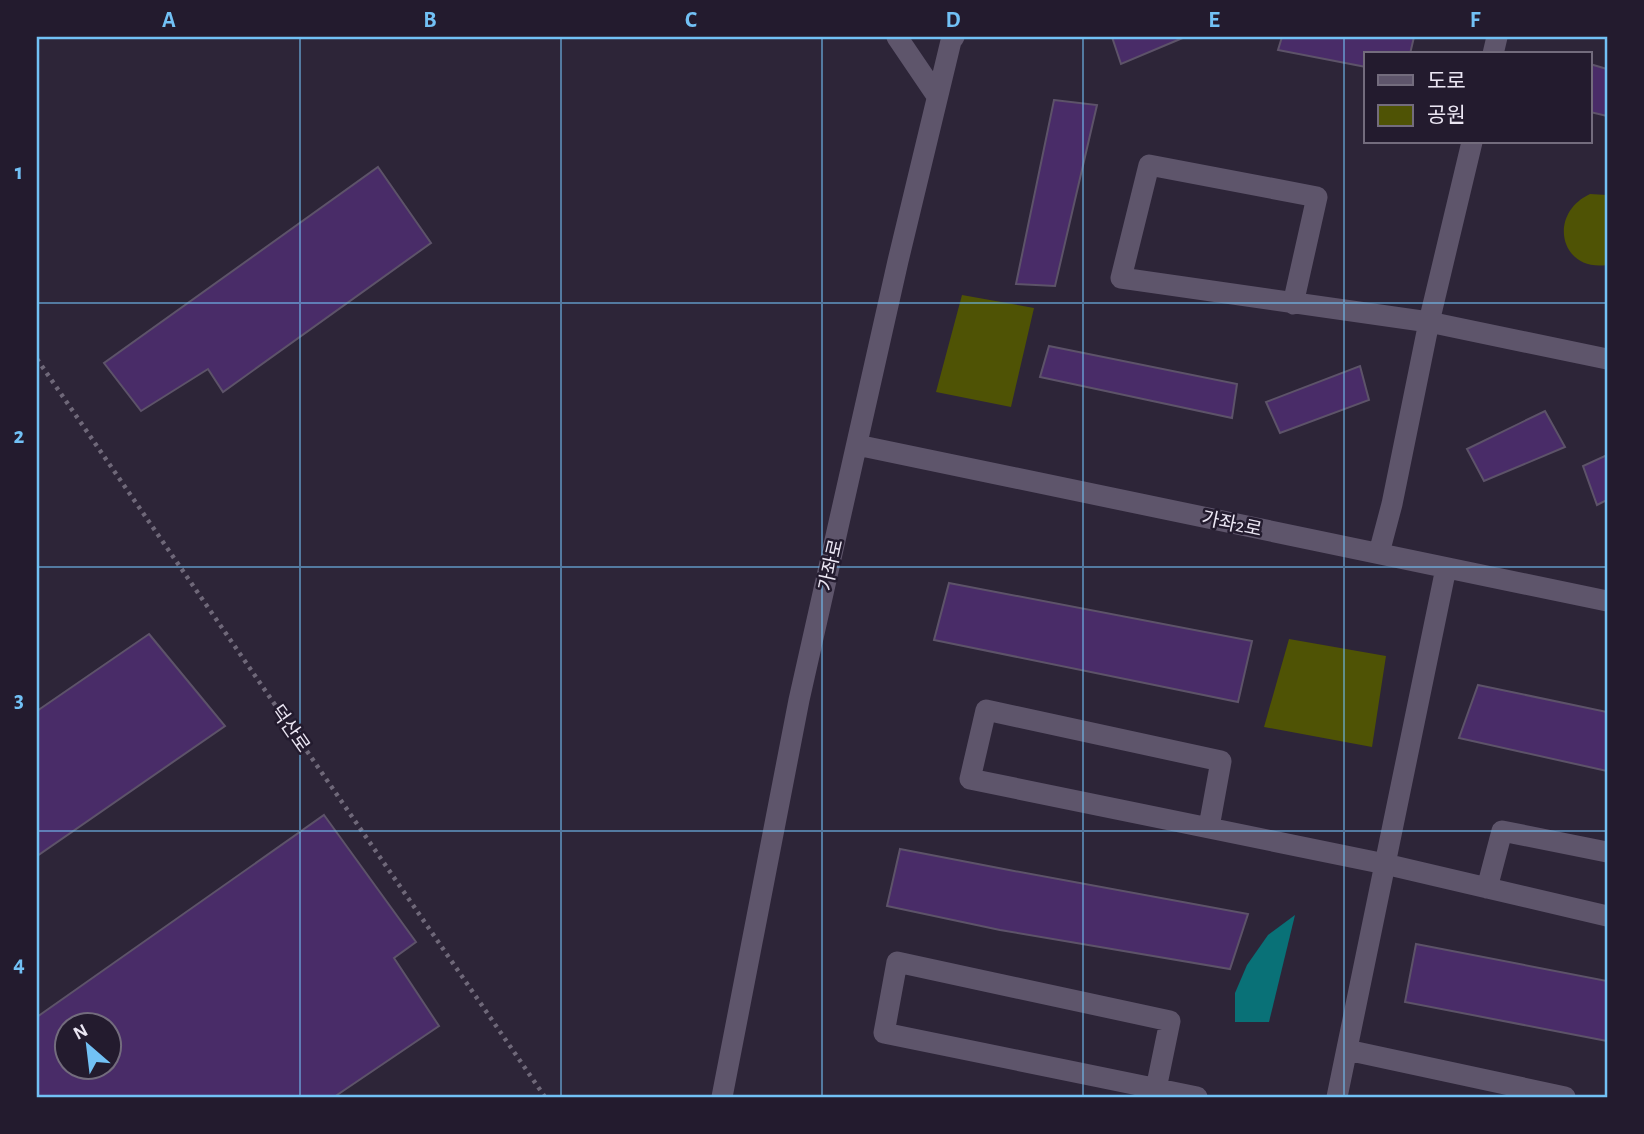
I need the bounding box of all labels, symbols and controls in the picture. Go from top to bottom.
text: A [162,9,176,32]
text: B [423,9,437,32]
text: C [685,9,697,32]
text: D [945,9,961,32]
text: E [1208,9,1220,32]
text: F [1470,9,1481,32]
legend [1364,52,1592,144]
text: 도로 [1427,71,1466,92]
text: 공원 [1427,104,1466,126]
text: 1 [15,161,23,184]
text: 2 [14,425,25,448]
street label: 가좌2로 [1200,508,1264,540]
street label: 가좌로 [815,537,847,593]
text: 3 [14,689,24,712]
street label: 덕산로 [267,701,313,756]
text: 4 [13,953,25,976]
north arrow [52,1012,122,1082]
text: N [70,1021,91,1044]

